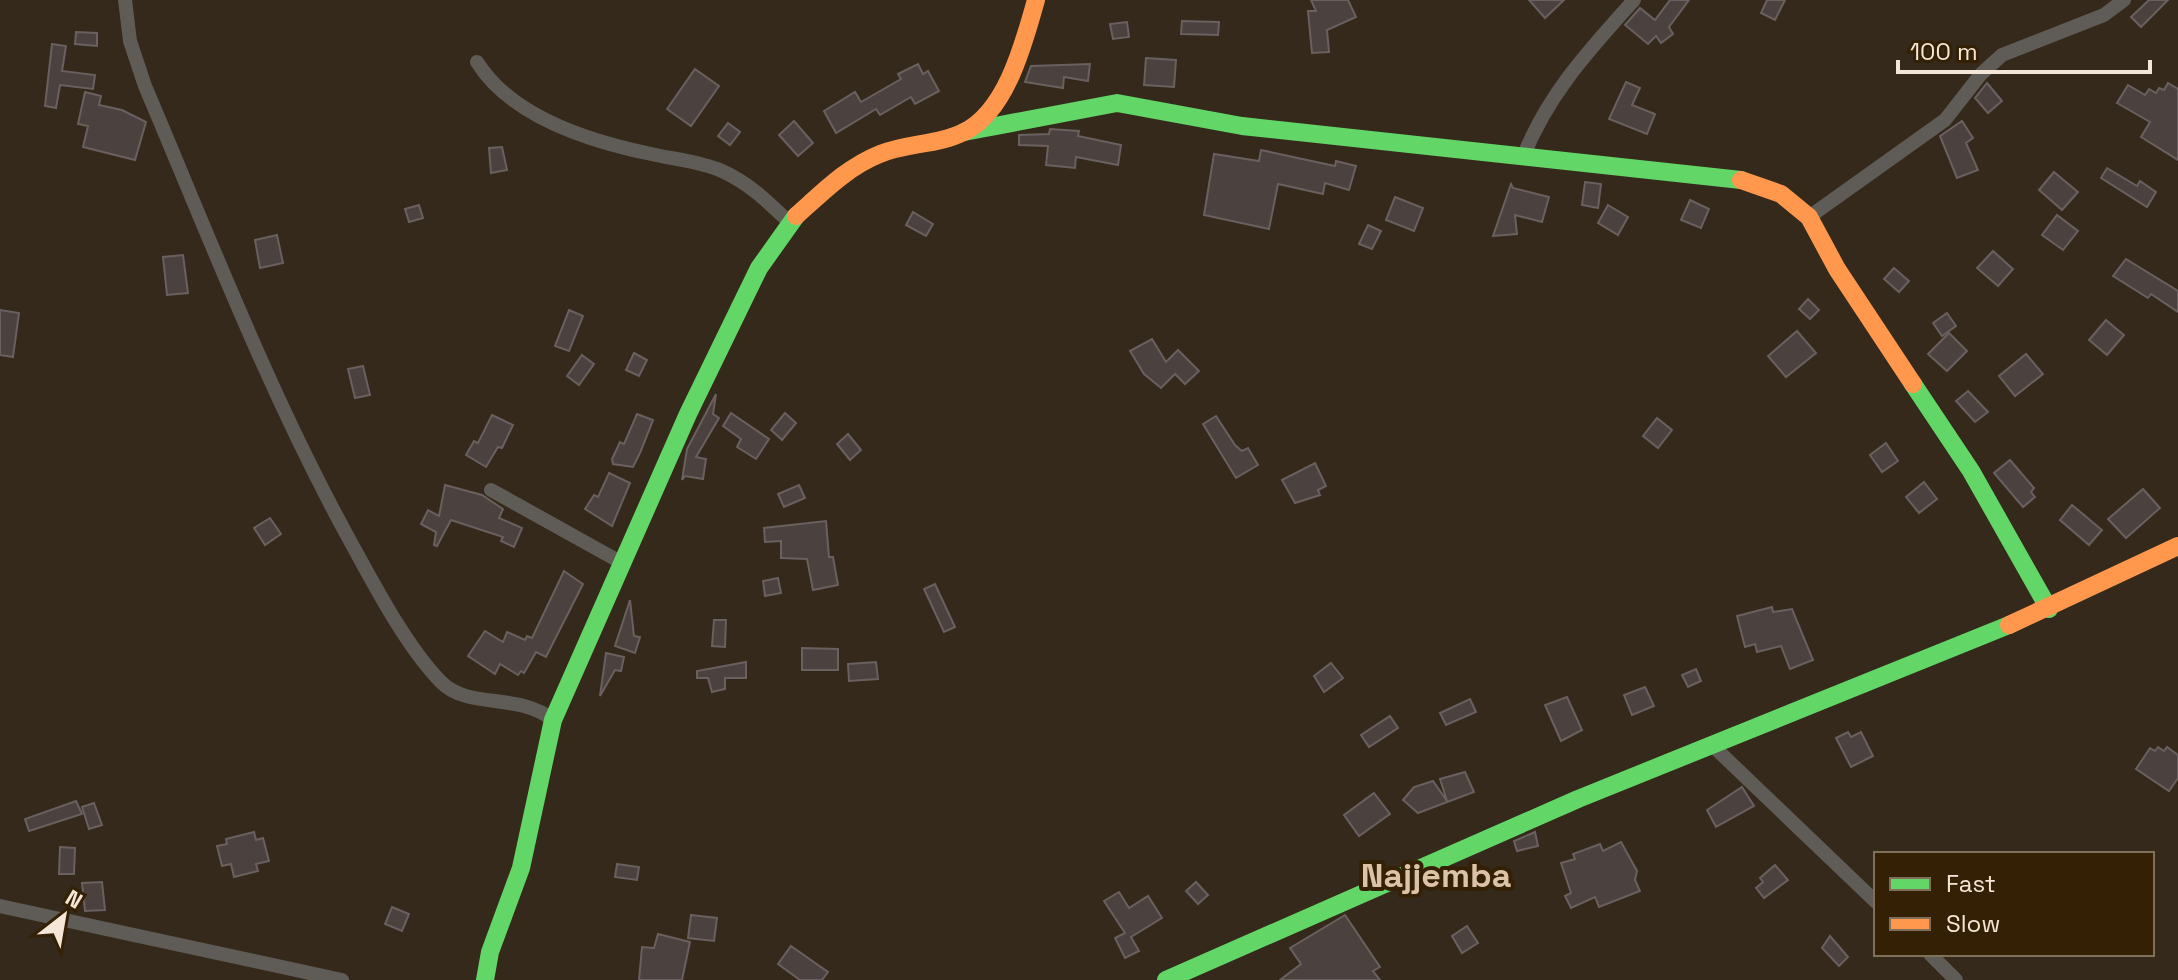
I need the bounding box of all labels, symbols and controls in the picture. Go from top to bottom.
scale bar [1898,24,2150,74]
text: 100 m [1910,36,1978,67]
legend [1874,852,2154,956]
district label: Najjemba [1361,854,1511,897]
text: Fast [1946,868,1996,899]
north arrow [24,876,104,956]
text: N [61,883,88,915]
text: Slow [1946,908,2000,939]

